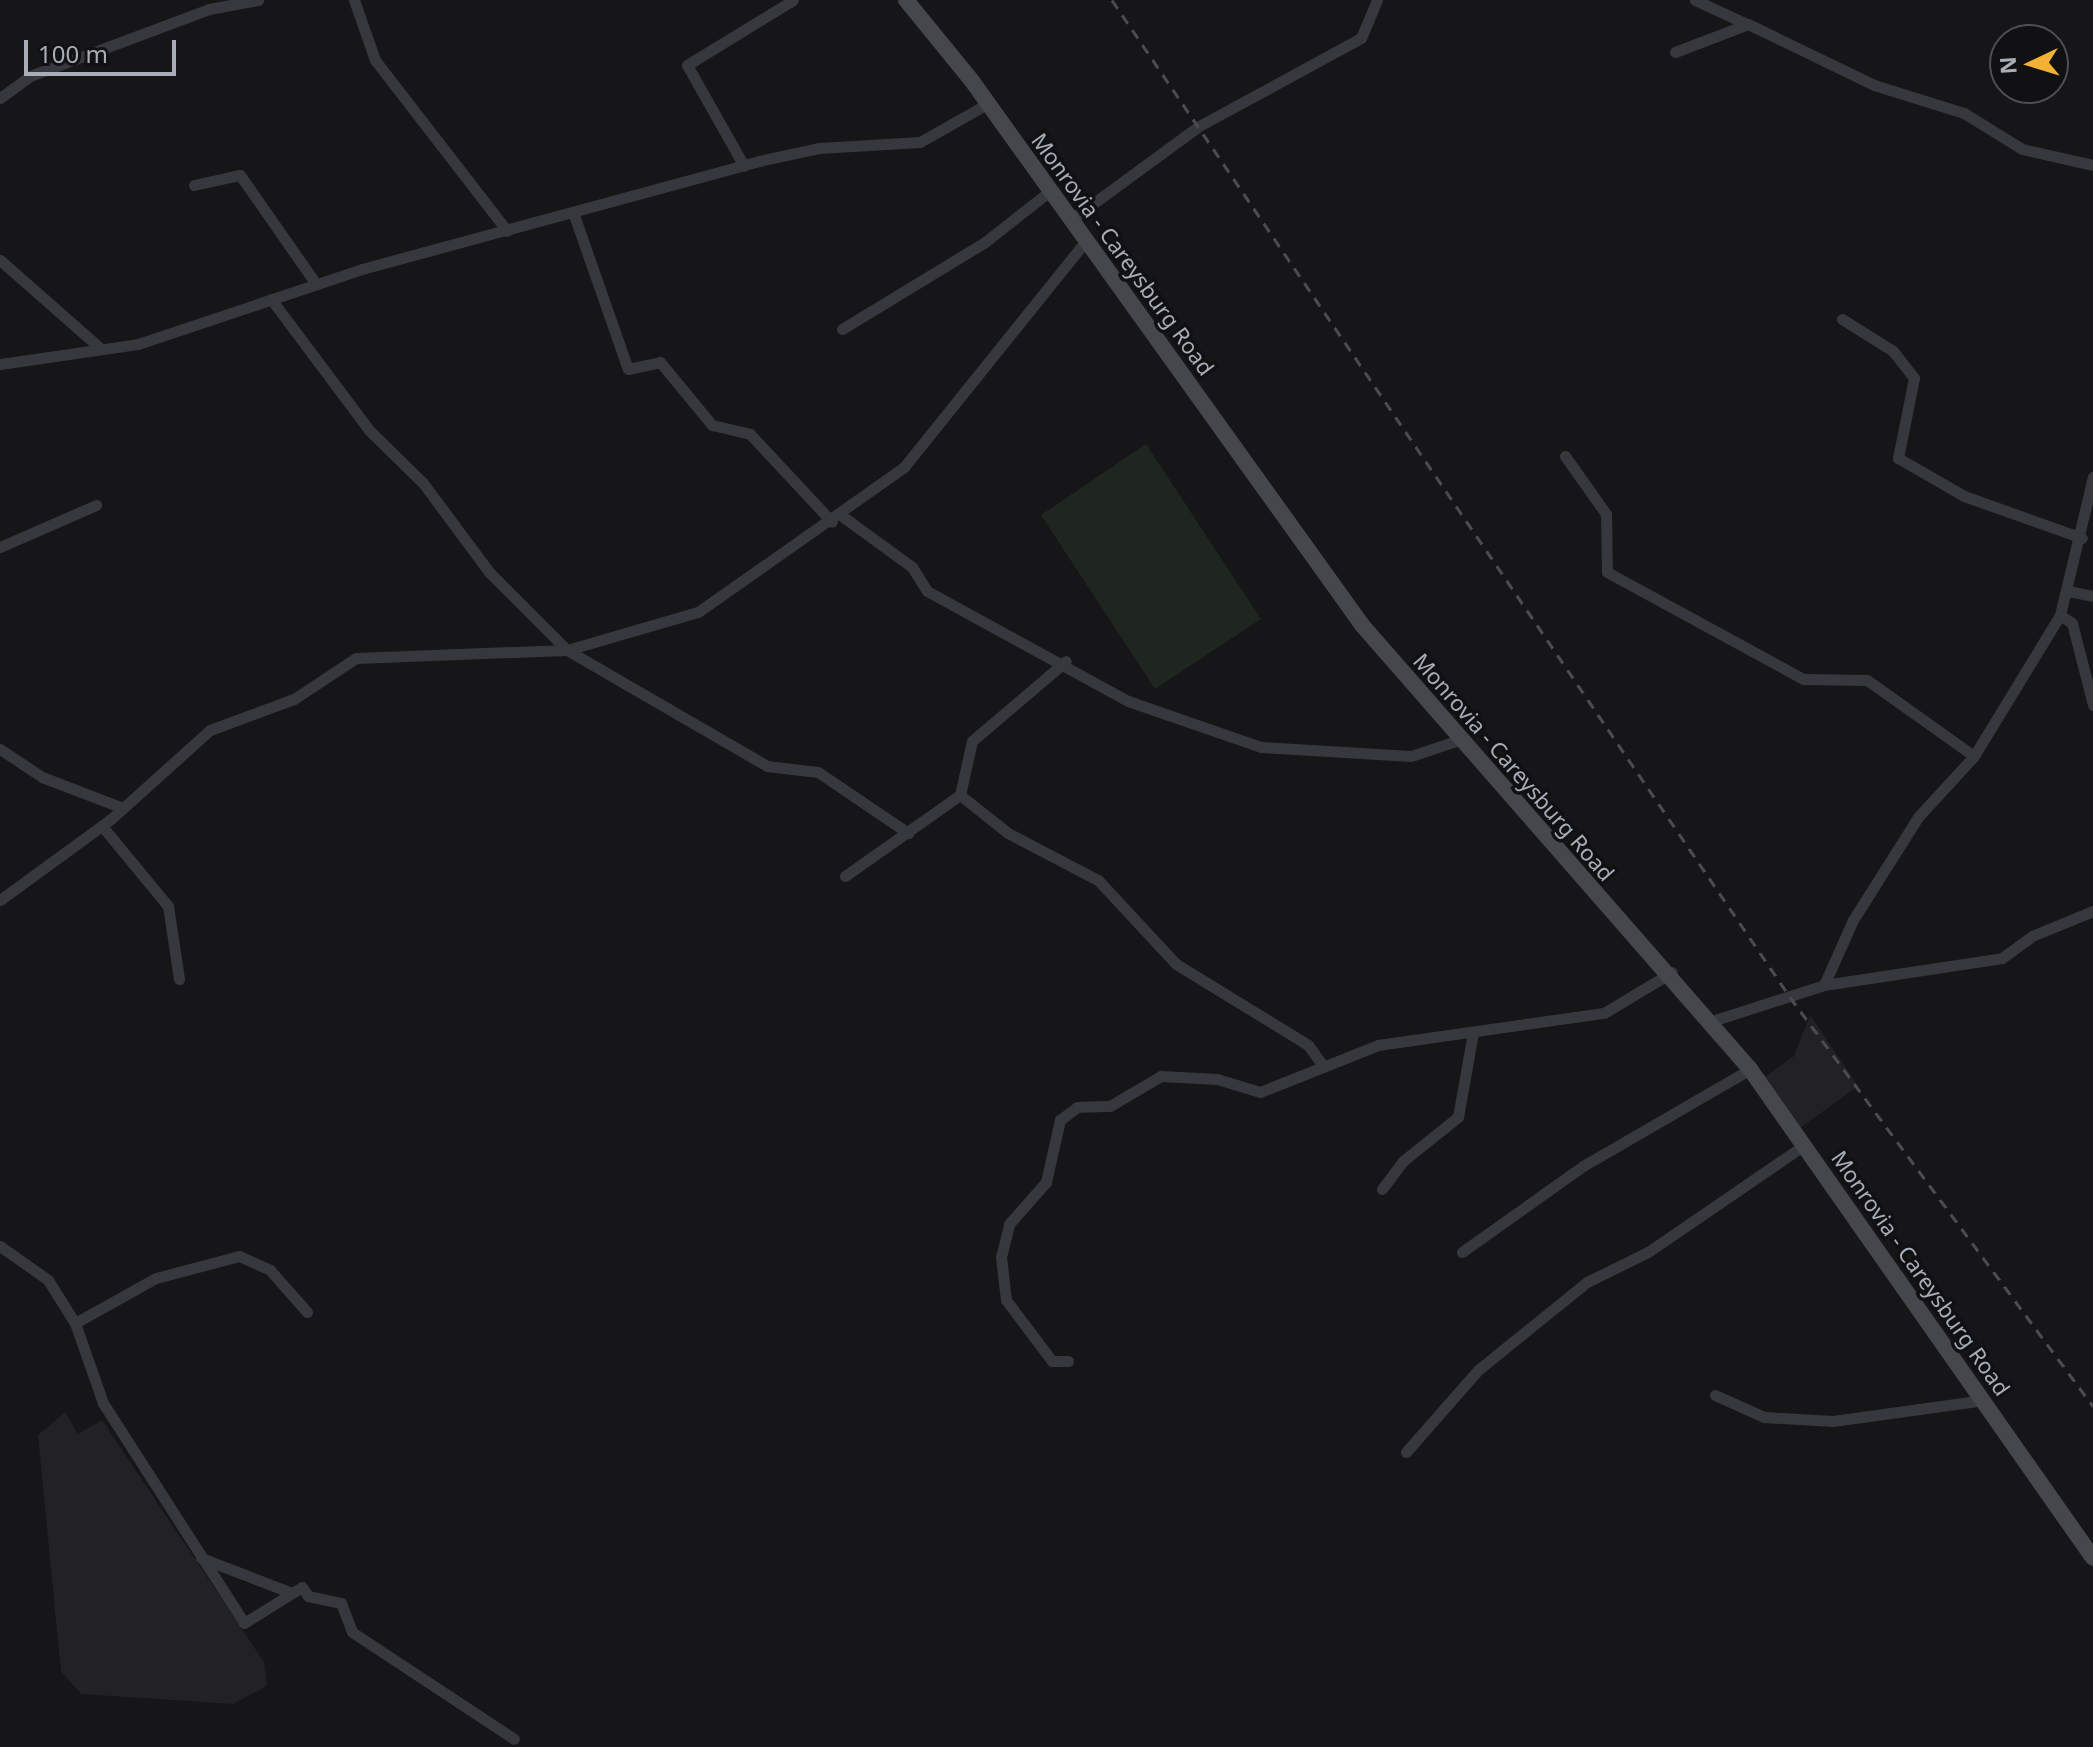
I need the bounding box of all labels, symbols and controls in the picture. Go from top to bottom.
scale bar [28,24,180,74]
north arrow [1989,24,2069,104]
text: 100 m [38,37,108,70]
text: N [1991,56,2023,76]
street label: Monrovia - Careysburg Road [1026,128,1220,380]
street label: Monrovia - Careysburg Road [1408,648,1620,886]
street label: Monrovia - Careysburg Road [1826,1145,2016,1401]

